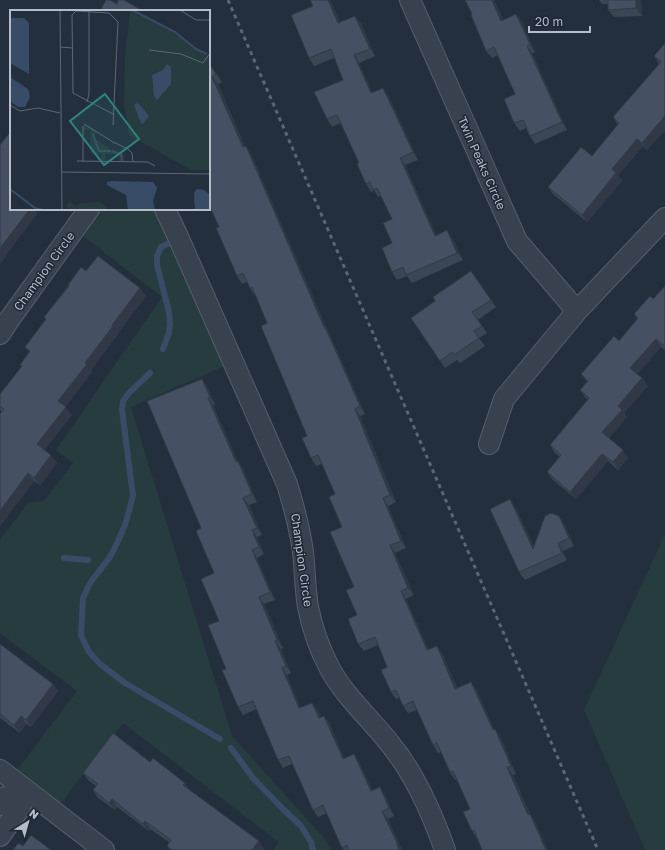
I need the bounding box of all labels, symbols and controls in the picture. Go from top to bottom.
scale bar [529,8,590,34]
inset map [10,10,210,210]
text: 20 m [535,14,563,29]
street label: Twin Peaks Circle [455,114,509,212]
street label: Champion Circle [10,228,78,314]
street label: Champion Circle [288,512,316,608]
north arrow [8,802,48,842]
text: N [27,806,42,821]

